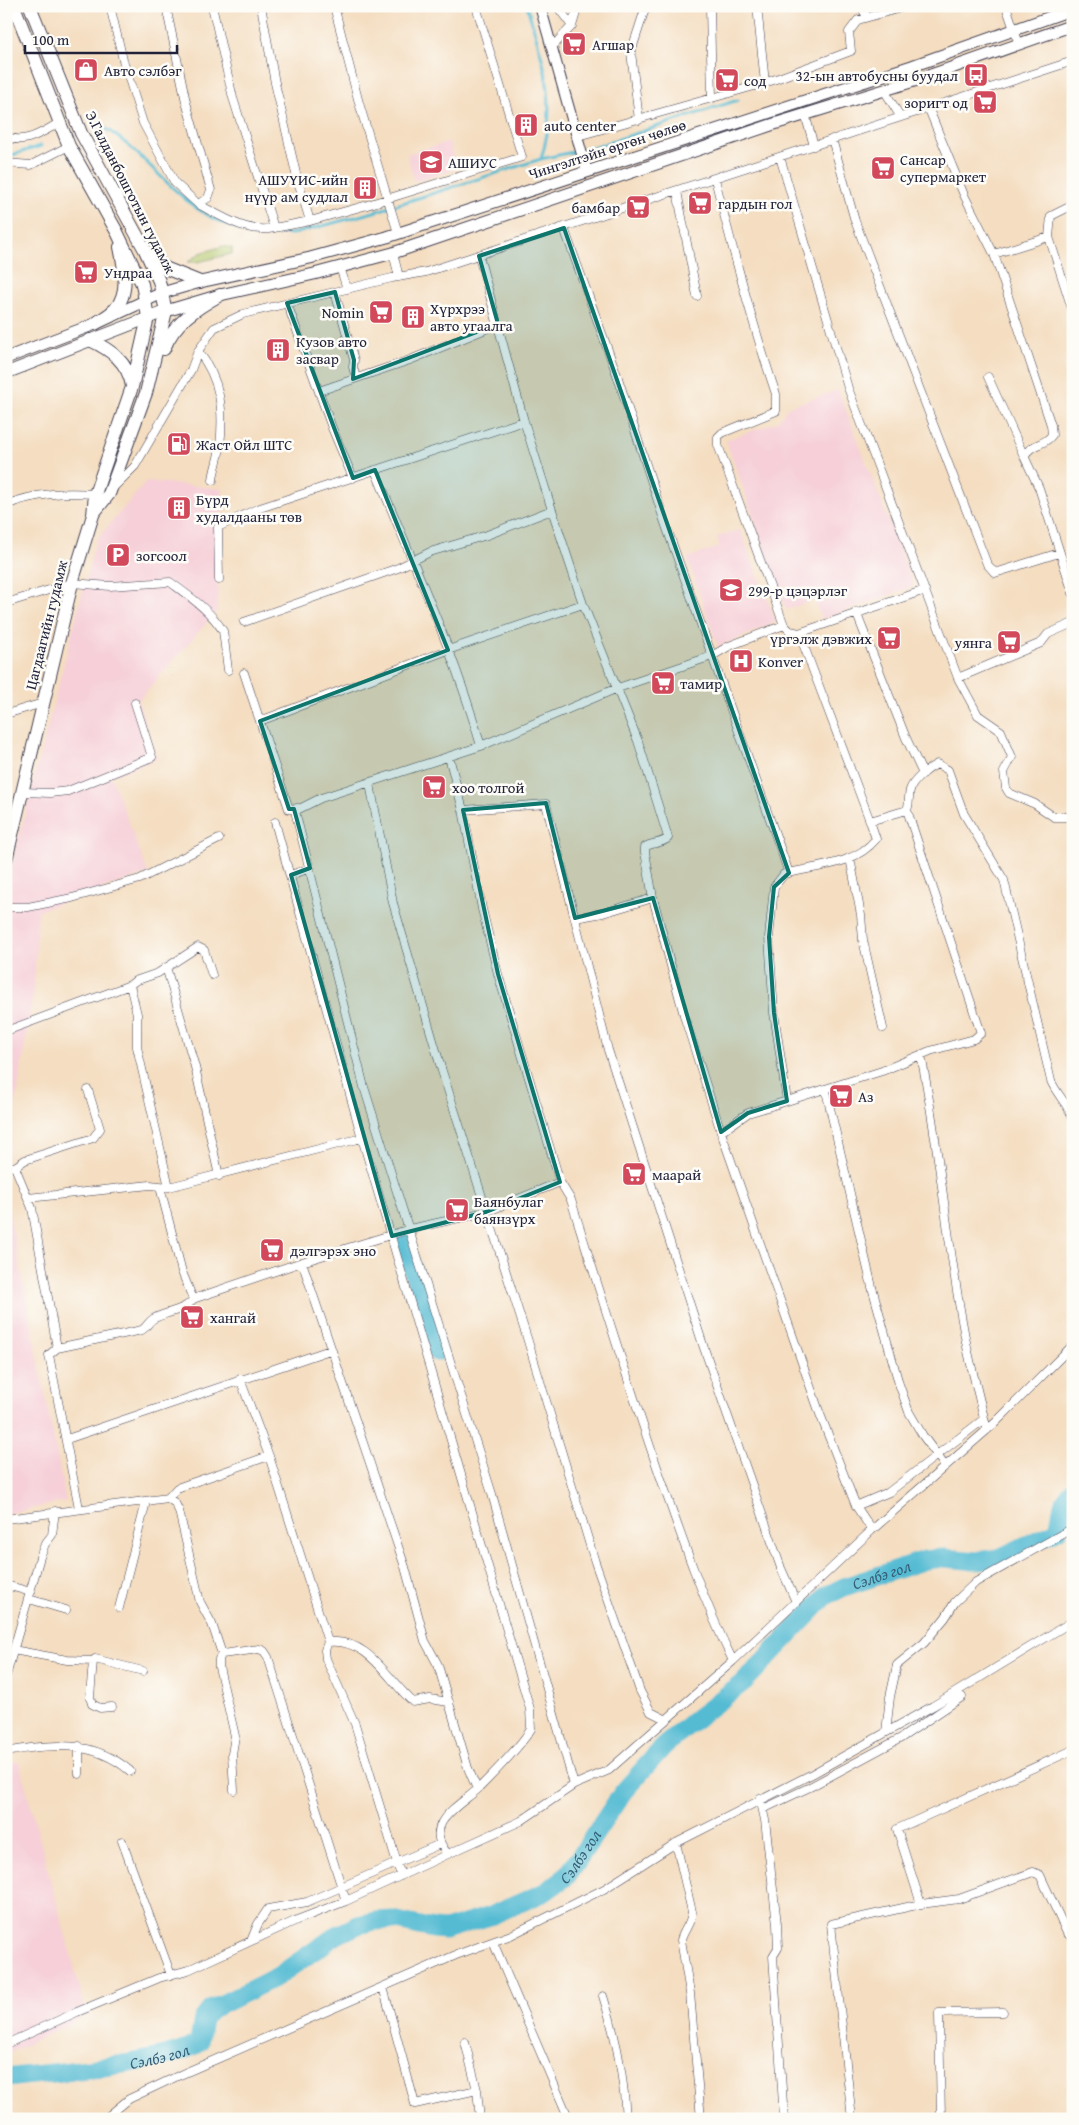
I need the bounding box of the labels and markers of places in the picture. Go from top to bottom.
supermarket icon: Агшар [561,31,587,57]
place label: Агшар [592,34,634,55]
shop icon: Авто сэлбэг [73,57,99,83]
place label: Авто сэлбэг [104,60,182,81]
bus stop icon: 32-ын автобусны буудал [963,62,989,88]
place label: 32-ын автобусны буудал [796,65,958,86]
supermarket icon: сод [714,67,740,93]
place label: сод [744,70,766,91]
supermarket icon: зоригт од [972,89,998,115]
place label: зоригт од [904,92,968,113]
building icon: auto center [513,112,539,138]
place label: auto center [544,115,616,136]
school or university icon: АШИУС [418,149,444,175]
place label: Сансар супермаркет [900,149,987,187]
place label: АШИУС [448,152,497,173]
supermarket icon: Сансар супермаркет [870,155,896,181]
place label: АШУҮИС-ийн нүүр ам судлал [245,169,348,207]
building icon: АШУҮИС-ийн нүүр ам судлал [352,175,378,201]
supermarket icon: гардын гол [687,190,713,216]
place label: гардын гол [718,193,793,214]
supermarket icon: бамбар [625,194,651,220]
place label: бамбар [572,197,620,218]
supermarket icon: Ундраа [73,259,99,285]
place label: Ундраа [104,262,153,283]
place label: Хүрхрээ авто угаалга [430,298,514,336]
supermarket icon: Nomin [368,299,394,325]
place label: Nomin [322,302,365,323]
building icon: Хүрхрээ авто угаалга [400,304,426,330]
place label: Кузов авто засвар [296,331,367,369]
building icon: Кузов авто засвар [265,337,291,363]
fuel station icon: Жаст Ойл ШТС [166,431,192,457]
place label: Жаст Ойл ШТС [195,434,292,455]
place label: Бүрд худалдааны төв [196,489,302,527]
building icon: Бүрд худалдааны төв [166,495,192,521]
parking icon: зогсоол [105,542,131,568]
place label: зогсоол [136,545,187,566]
school or university icon: 299-р цэцэрлэг [718,577,744,603]
place label: 299-р цэцэрлэг [748,580,848,601]
supermarket icon: үргэлж дэвжих [876,625,902,651]
place label: үргэлж дэвжих [770,628,872,649]
supermarket icon: уянга [996,629,1022,655]
place label: уянга [954,632,993,653]
hospital icon: Konver [728,648,754,674]
place label: Konver [758,651,803,672]
supermarket icon: тамир [650,670,676,696]
place label: тамир [680,673,722,694]
supermarket icon: хоо толгой [421,774,447,800]
place label: хоо толгой [452,777,524,798]
supermarket icon: Аз [828,1083,854,1109]
place label: Аз [858,1086,874,1107]
supermarket icon: маарай [621,1161,647,1187]
place label: маарай [652,1164,701,1185]
place label: Баянбулаг баянзүрх [474,1191,544,1229]
supermarket icon: Баянбулаг баянзүрх [444,1197,470,1223]
supermarket icon: дэлгэрэх эно [259,1237,285,1263]
place label: дэлгэрэх эно [290,1240,377,1261]
supermarket icon: хангай [179,1304,205,1330]
place label: хангай [210,1307,256,1328]

